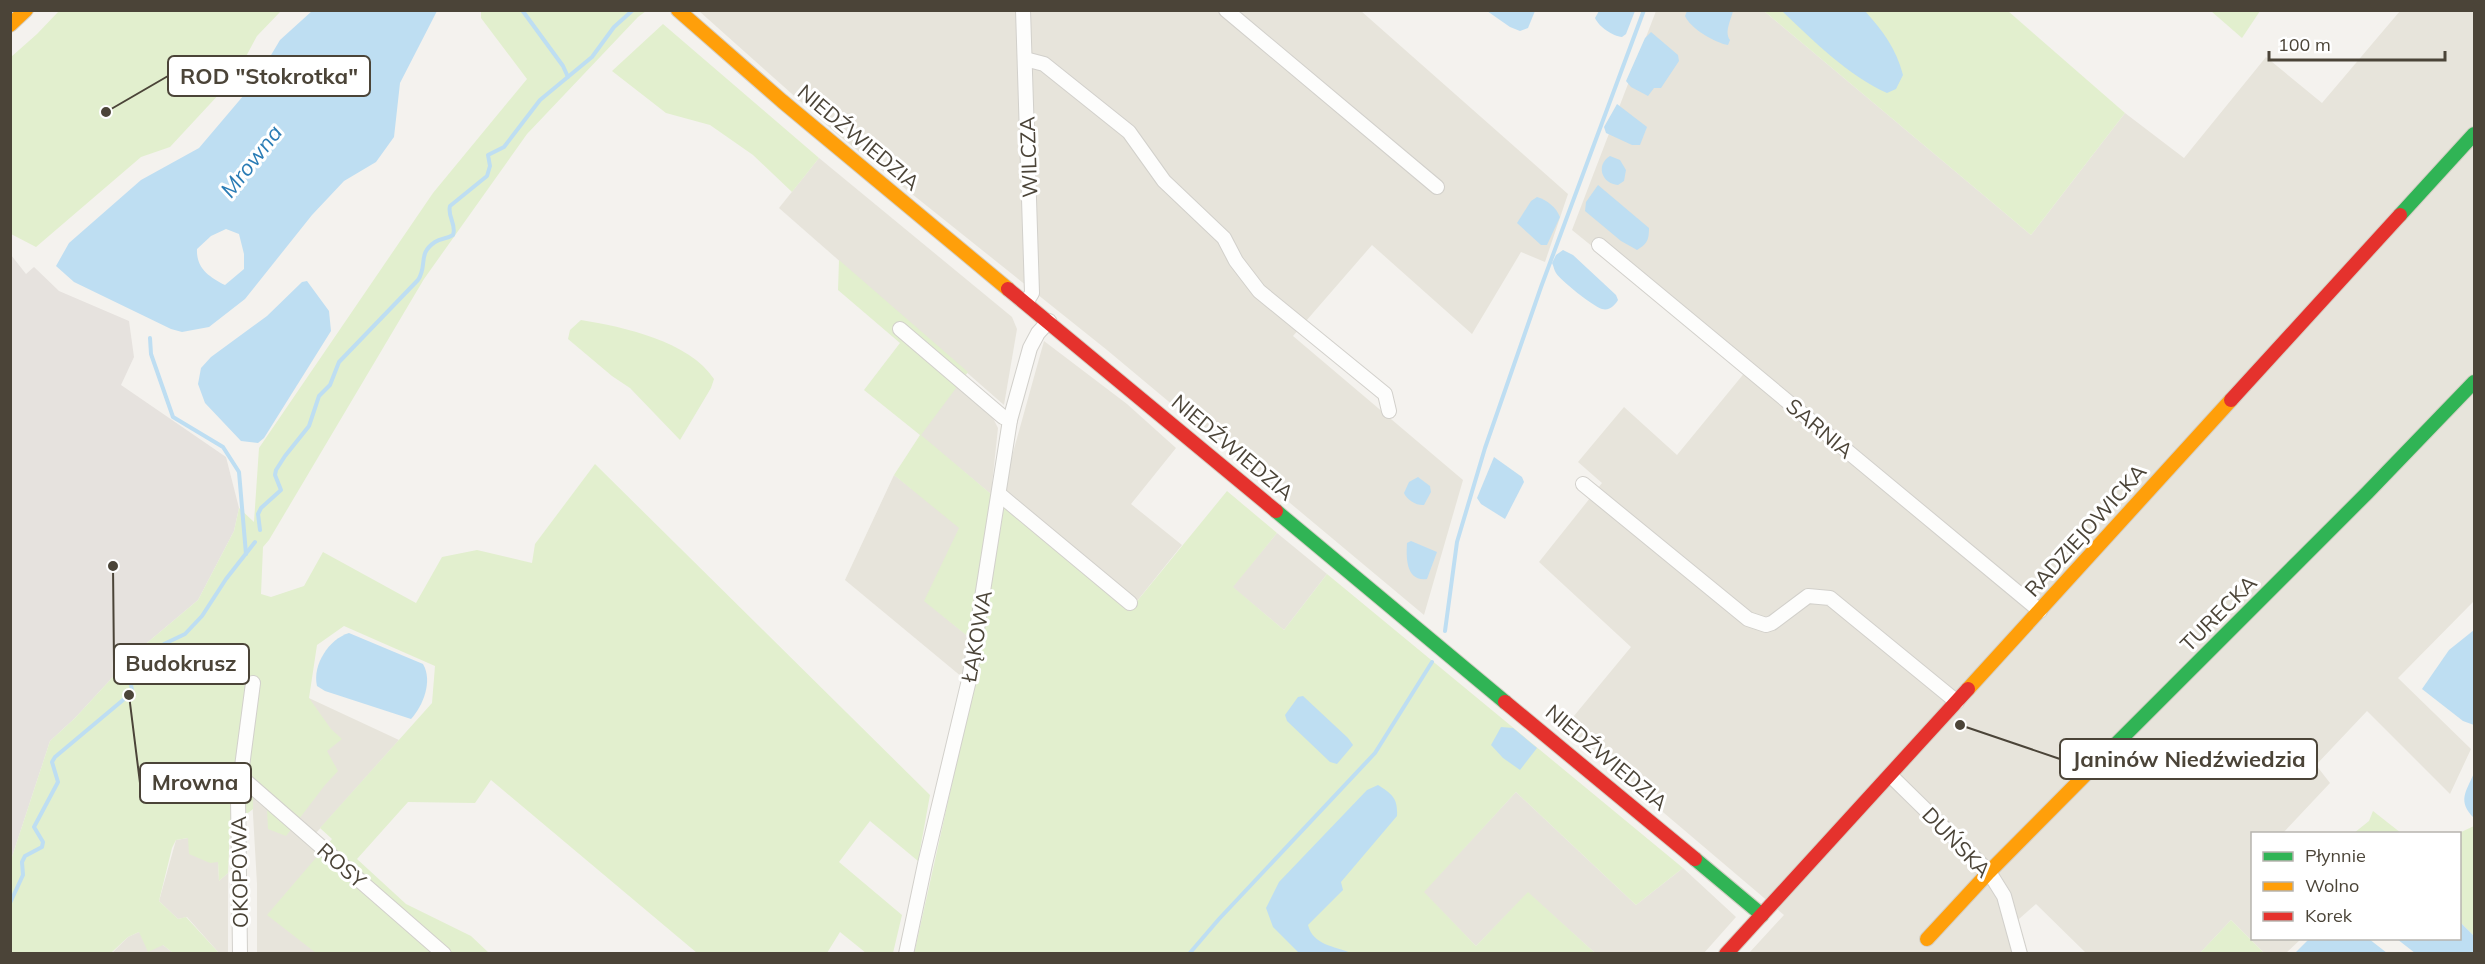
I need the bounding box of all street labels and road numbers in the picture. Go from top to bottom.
street label: NIEDŹWIEDZIA [793,78,926,196]
street label: WILCZA [1014,115,1042,198]
street label: NIEDŹWIEDZIA [1167,388,1300,506]
street label: SARNIA [1781,392,1859,464]
street label: RADZIEJOWICKA [2019,458,2152,602]
street label: TURECKA [2174,569,2262,657]
street label: ŁĄKOWA [955,588,997,685]
street label: NIEDŹWIEDZIA [1541,698,1674,816]
street label: DUŃSKA [1917,801,1997,883]
street label: OKOPOWA [225,815,253,928]
street label: ROSY [312,837,372,893]

